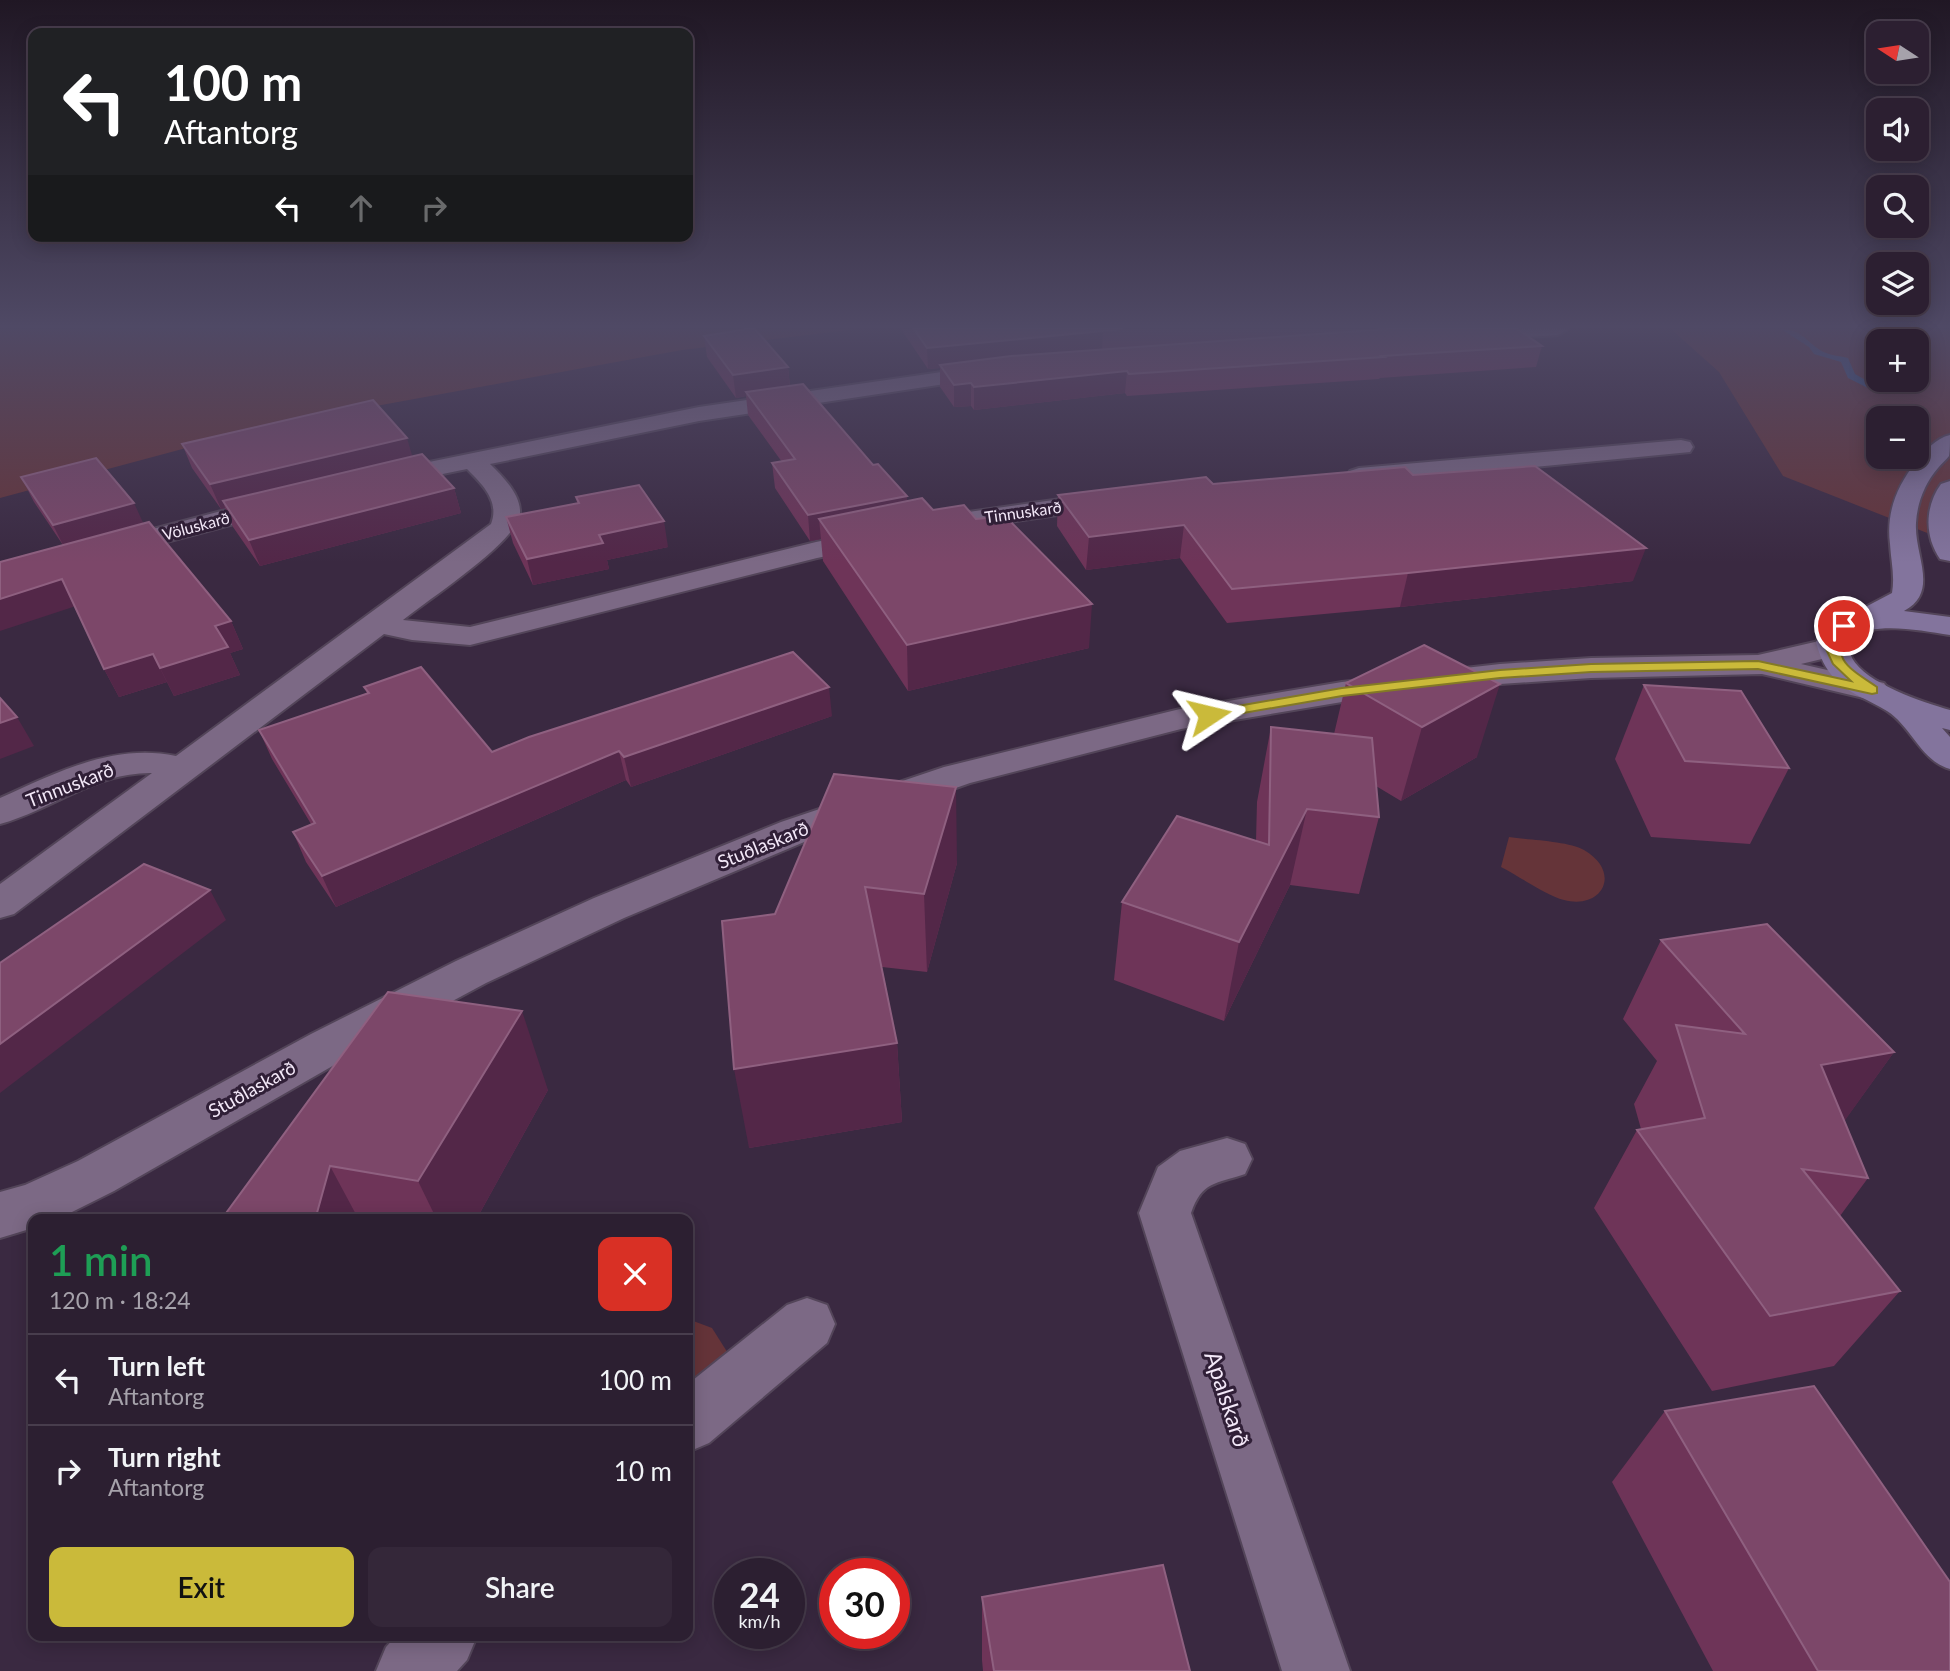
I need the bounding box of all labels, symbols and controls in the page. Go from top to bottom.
north arrow [1866,21,1928,84]
map controls [1866,21,1929,469]
text: 100 m [164,53,302,111]
icon: left [49,56,140,147]
button: sound [1866,98,1929,161]
text: Aftantorg [164,112,298,151]
button: search [1866,175,1929,238]
icon: left [269,189,307,227]
icon: ahead [342,189,380,227]
icon: right [415,189,453,227]
button: layers [1866,252,1929,315]
button: + [1866,329,1929,392]
button: − [1866,406,1929,469]
street label: Tinnuskarð [983,497,1063,526]
street label: Völuskarð [160,507,232,544]
pin [1814,596,1874,656]
icon: arrive [1825,607,1863,645]
position arrow [1172,678,1246,752]
street label: Tinnuskarð [23,757,117,812]
street label: Stuðlaskarð [714,816,812,873]
street label: Stuðlaskarð [204,1055,299,1122]
text: 1 min [49,1235,153,1285]
button: close [598,1237,672,1311]
text: 120 m · 18:24 [49,1286,191,1314]
street label: Apalskarð [1199,1347,1257,1450]
text: Turn left [108,1350,205,1382]
icon: left [49,1361,87,1399]
text: 100 m [599,1364,672,1396]
text: Aftantorg [108,1382,204,1410]
text: Turn right [108,1441,221,1473]
icon: right [49,1452,87,1490]
text: 10 m [614,1455,672,1487]
text: Aftantorg [108,1473,204,1501]
button: Exit [49,1547,354,1627]
button: Share [368,1547,672,1627]
speed limit sign: 30 [819,1558,910,1649]
text: 24 [739,1573,780,1615]
text: km/h [738,1610,781,1632]

